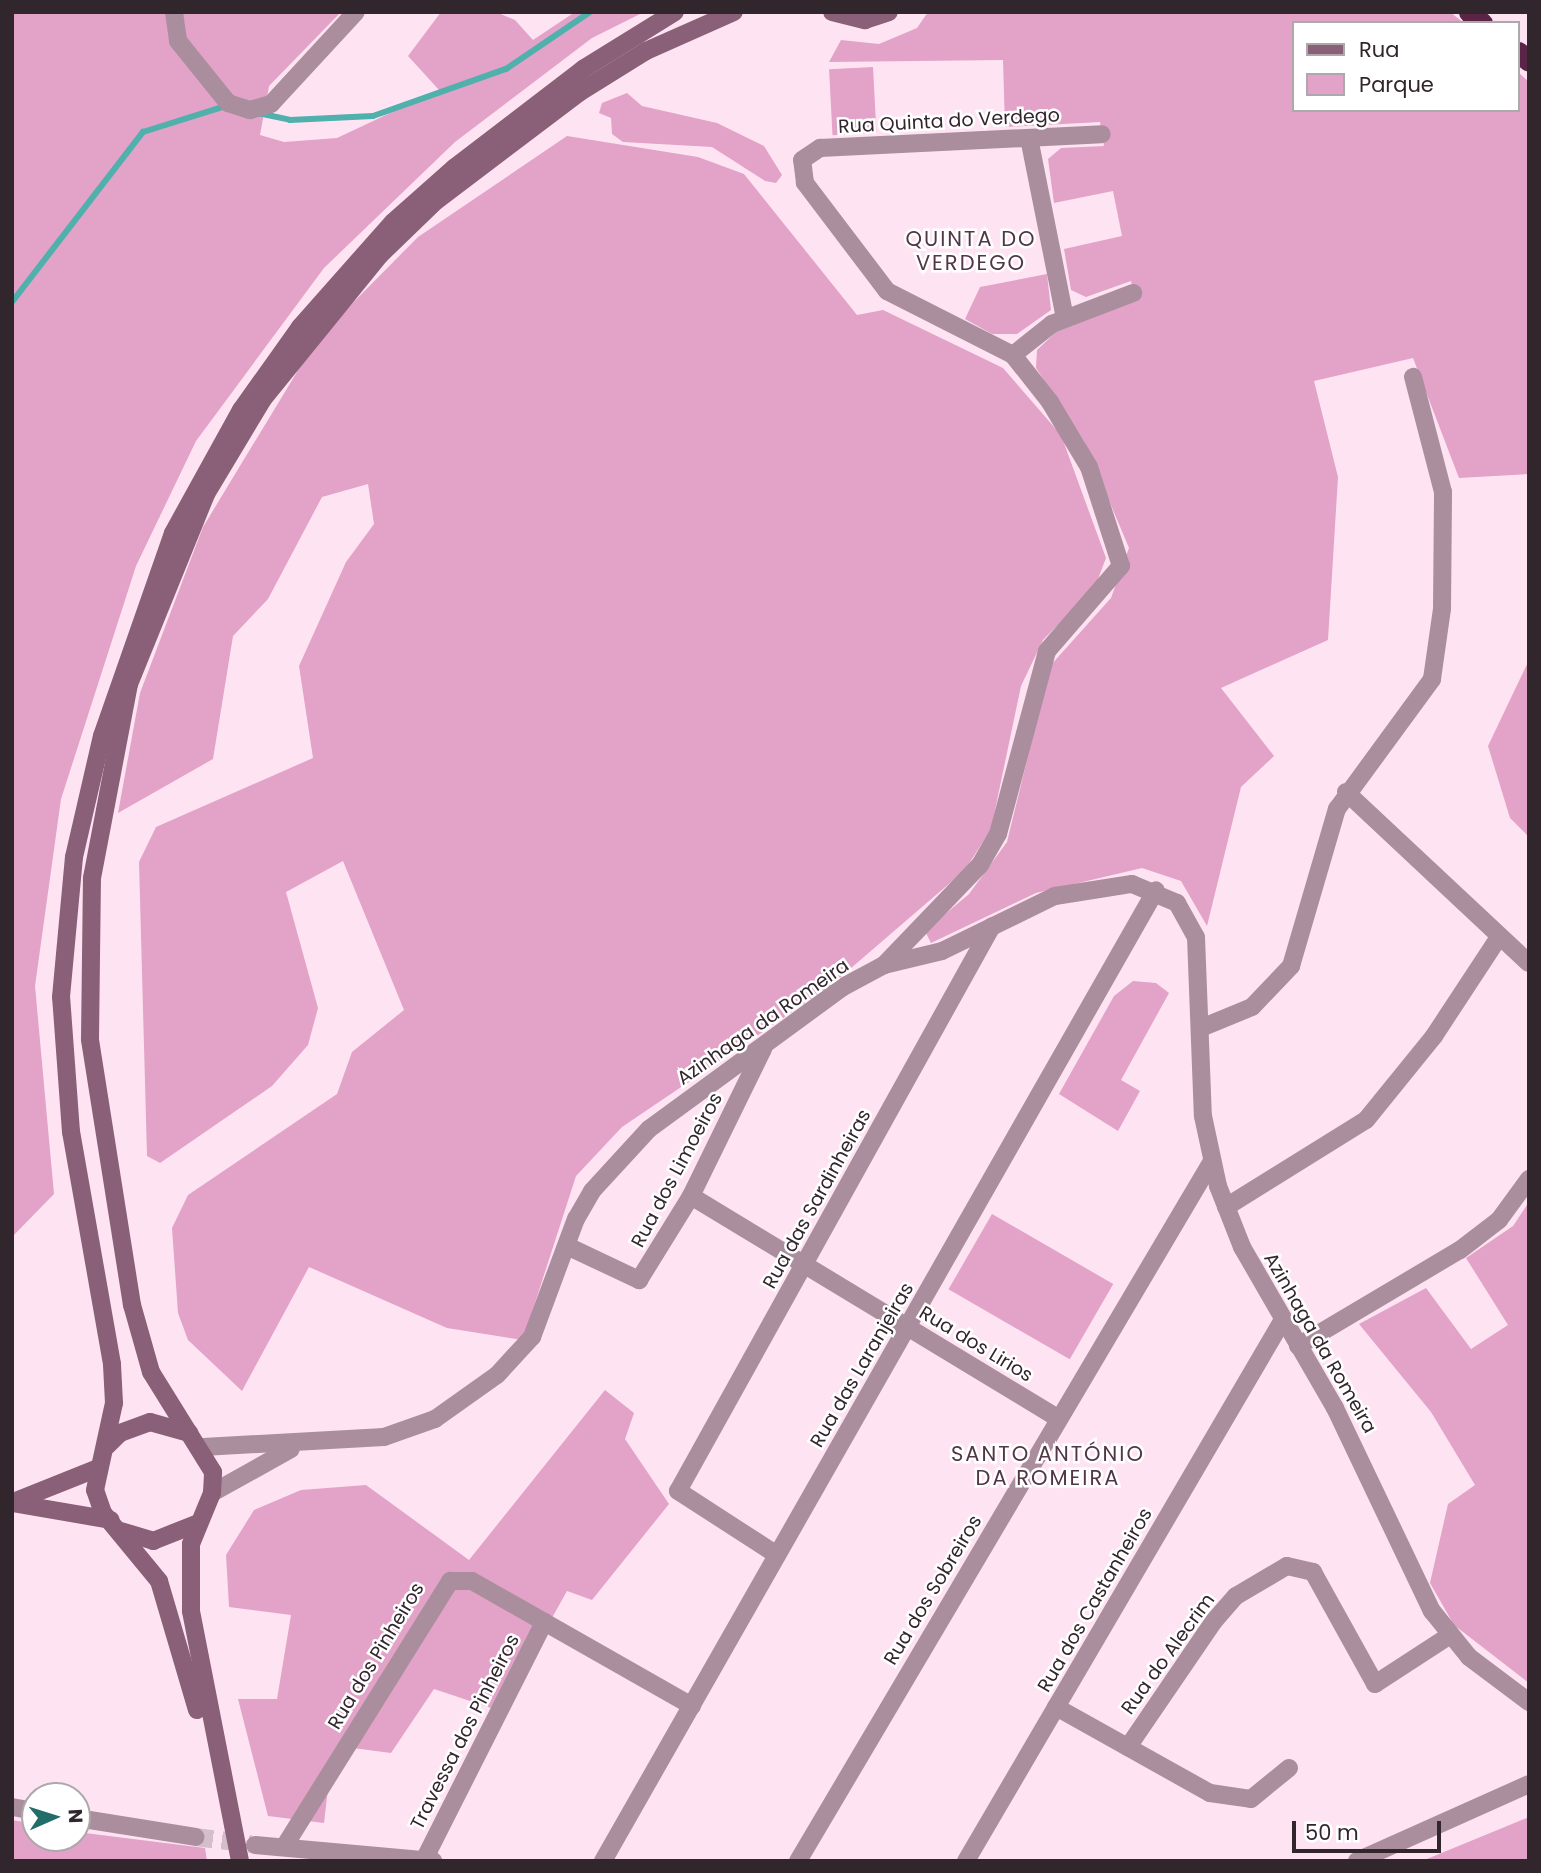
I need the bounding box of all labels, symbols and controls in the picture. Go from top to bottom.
legend [1292,21,1520,112]
text: Rua [1359,35,1399,64]
text: Parque [1359,70,1434,99]
street label: Rua Quinta do Verdego [838,104,1060,138]
district label: QUINTA DO VERDEGO [907,226,1035,276]
street label: Azinhaga da Romeira [673,954,853,1090]
street label: Rua dos Limoeiros [627,1089,727,1251]
street label: Rua das Sardinheiras [758,1105,876,1293]
street label: Azinhaga da Romeira [1259,1249,1381,1437]
street label: Rua das Laranjeiras [806,1279,918,1451]
street label: Rua dos Lirios [915,1301,1037,1387]
district label: SANTO ANTÓNIO DA ROMEIRA [953,1441,1143,1491]
street label: Rua dos Castanheiros [1033,1504,1157,1696]
street label: Rua dos Sobreiros [879,1511,987,1669]
street label: Rua dos Pinheiros [323,1578,429,1734]
street label: Rua do Alecrim [1117,1589,1219,1719]
street label: Travessa dos Pinheiros [406,1631,524,1833]
north arrow [21,1782,91,1852]
scale bar [1296,1806,1445,1850]
text: N [62,1808,89,1824]
text: 50 m [1305,1818,1359,1847]

